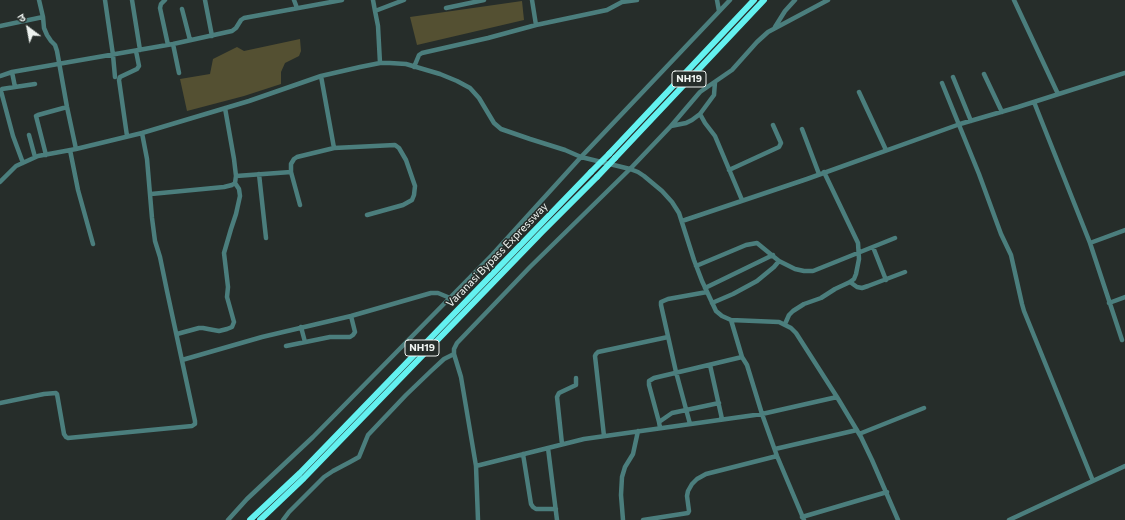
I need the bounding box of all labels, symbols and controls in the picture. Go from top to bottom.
north arrow [8,8,48,48]
text: उ [15,10,28,25]
road number: NH19 [672,71,706,87]
street label: Varanasi Bypass Expressway [443,200,551,310]
road number: NH19 [405,340,439,356]

